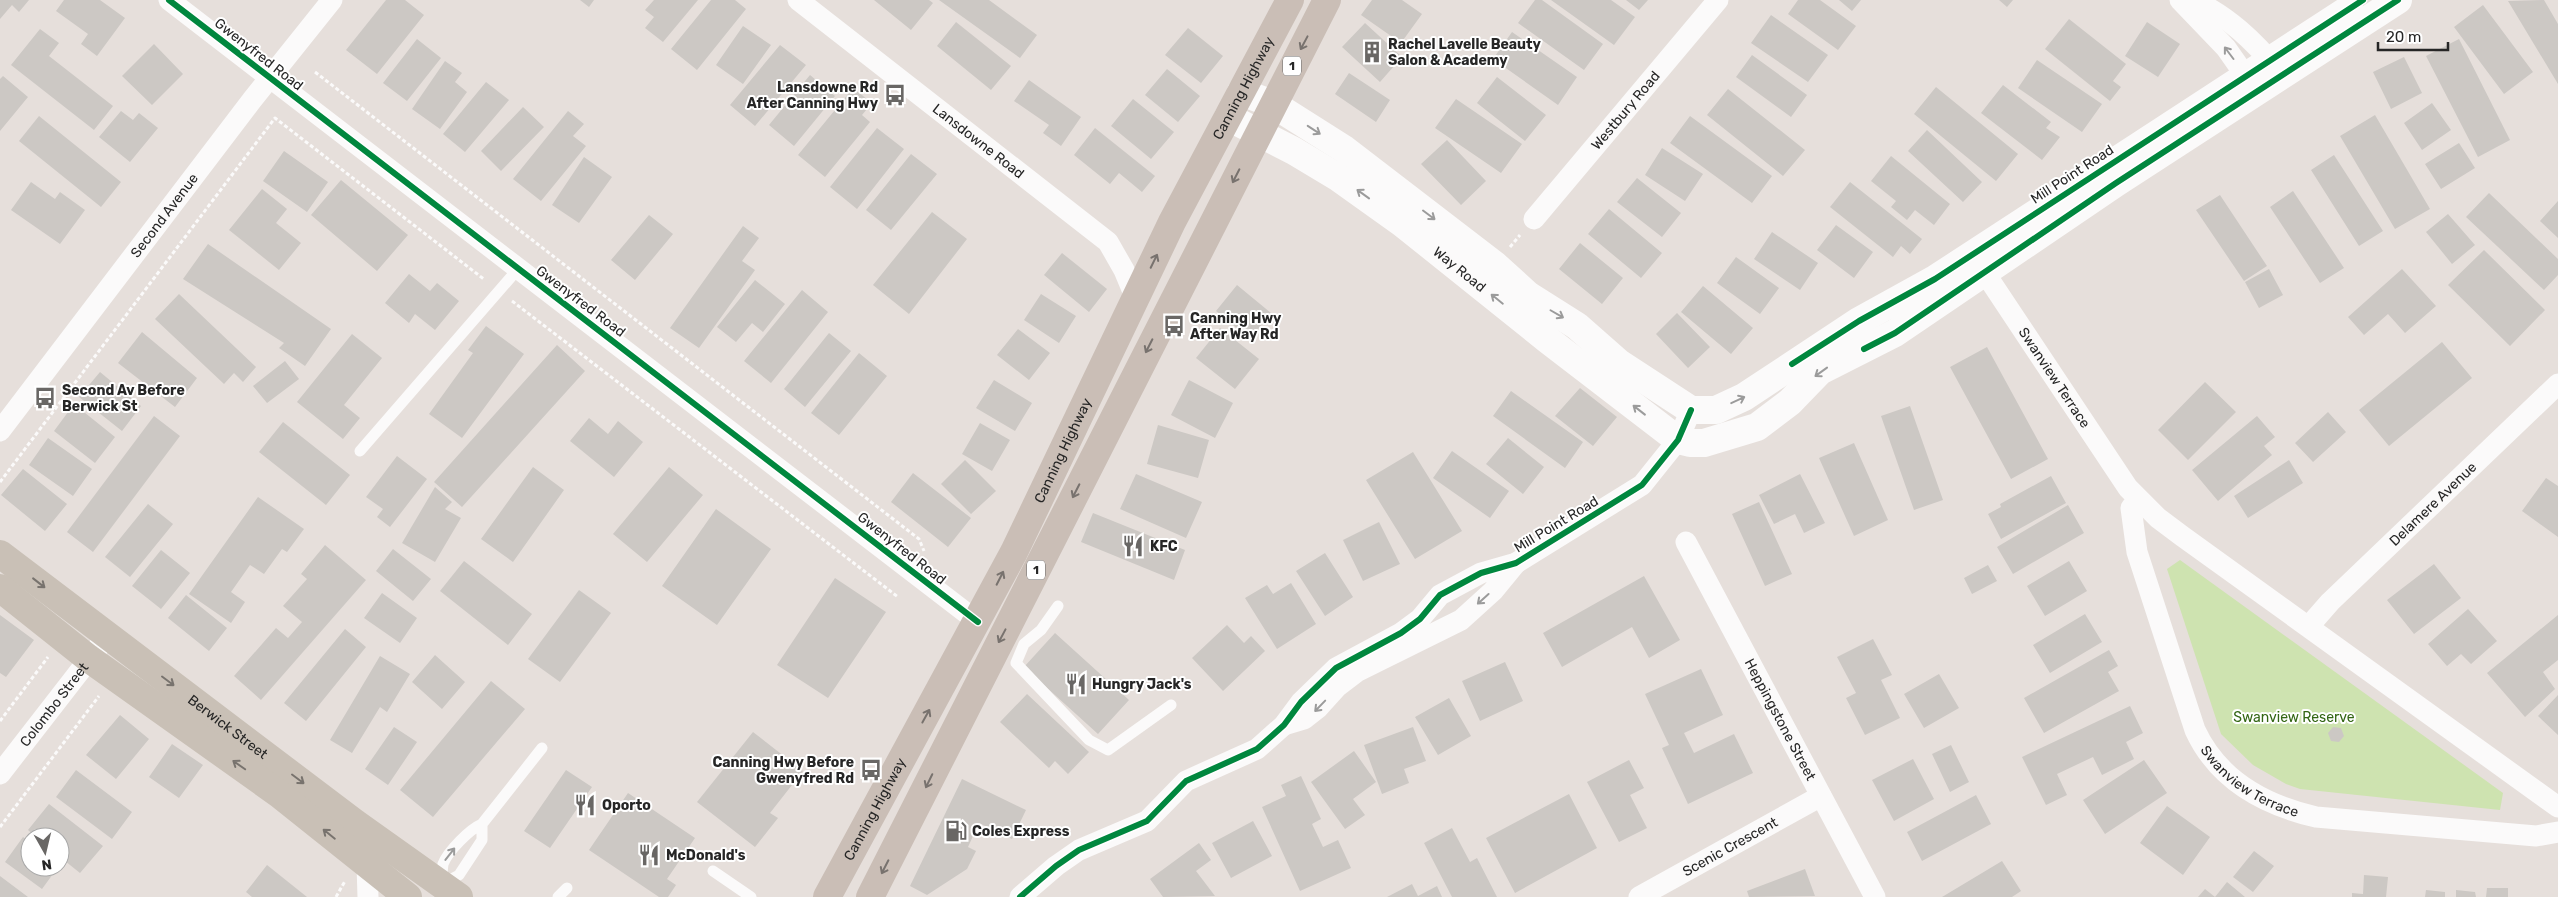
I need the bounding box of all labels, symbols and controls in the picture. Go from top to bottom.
street label: Gwenyfred Road [211,15,306,94]
scale bar [2378,20,2448,52]
text: 20 m [2386,28,2421,46]
street label: Canning Highway [1209,34,1278,143]
one-way arrow [1299,35,1308,50]
place label: Rachel Lavelle Beauty Salon & Academy [1388,36,1542,69]
building icon: Rachel Lavelle Beauty Salon & Academy [1359,39,1385,65]
one-way arrow [2224,46,2234,60]
road number: 1 [1283,56,1301,76]
street label: Westbury Road [1588,68,1664,153]
place label: Lansdowne Rd After Canning Hwy [747,79,879,112]
bus stop icon: Lansdowne Rd After Canning Hwy [882,82,908,108]
street label: Lansdowne Road [929,100,1027,182]
one-way arrow [1307,125,1321,135]
street label: Mill Point Road [2028,141,2117,208]
one-way arrow [1231,168,1240,183]
street label: Second Avenue [127,170,202,261]
one-way arrow [1356,189,1370,200]
one-way arrow [1422,209,1435,220]
street label: Way Road [1430,243,1489,296]
one-way arrow [1150,254,1159,269]
street label: Gwenyfred Road [533,262,629,341]
one-way arrow [1491,293,1504,304]
place label: Canning Hwy After Way Rd [1190,310,1282,343]
one-way arrow [1550,310,1564,320]
bus stop icon: Canning Hwy After Way Rd [1161,313,1187,339]
street label: Swanview Terrace [2015,324,2094,431]
one-way arrow [1144,338,1154,353]
one-way arrow [1815,366,1828,377]
place label: Second Av Before Berwick St [62,382,185,415]
bus stop icon: Second Av Before Berwick St [32,385,58,411]
one-way arrow [1730,394,1745,404]
street label: Canning Highway [1031,395,1096,506]
one-way arrow [1633,404,1646,415]
street label: Delamere Avenue [2386,458,2480,550]
one-way arrow [1071,483,1080,498]
street label: Mill Point Road [1511,493,1602,556]
street label: Gwenyfred Road [854,509,949,588]
restaurant icon: KFC [1120,533,1146,559]
place label: KFC [1150,538,1178,555]
road number: 1 [1027,560,1045,580]
one-way arrow [995,571,1005,586]
one-way arrow [32,578,45,589]
one-way arrow [1477,593,1490,605]
one-way arrow [997,628,1007,643]
street label: Heppingstone Street [1741,656,1820,784]
street label: Colombo Street [16,659,92,750]
restaurant icon: Hungry Jack's [1063,671,1089,697]
one-way arrow [161,676,175,686]
place label: Hungry Jack's [1092,676,1192,693]
street label: Berwick Street [184,691,271,763]
one-way arrow [1314,699,1326,712]
one-way arrow [922,709,931,724]
park label: Swanview Reserve [2233,709,2355,726]
street label: Swanview Terrace [2197,742,2301,821]
place label: Canning Hwy Before Gwenyfred Rd [713,754,854,787]
street label: Canning Highway [840,755,910,864]
bus stop icon: Canning Hwy Before Gwenyfred Rd [858,757,884,783]
one-way arrow [232,760,246,770]
one-way arrow [924,773,933,788]
one-way arrow [291,774,305,784]
restaurant icon: Oporto [572,792,598,818]
place label: Oporto [602,797,651,814]
street label: Scenic Crescent [1680,814,1781,880]
fuel station icon: Coles Express [943,818,969,844]
place label: Coles Express [972,823,1070,840]
north arrow [20,827,70,877]
one-way arrow [323,829,336,840]
restaurant icon: McDonald's [636,842,662,868]
place label: McDonald's [666,847,746,864]
one-way arrow [445,848,456,861]
text: N [41,855,53,873]
one-way arrow [880,860,890,875]

